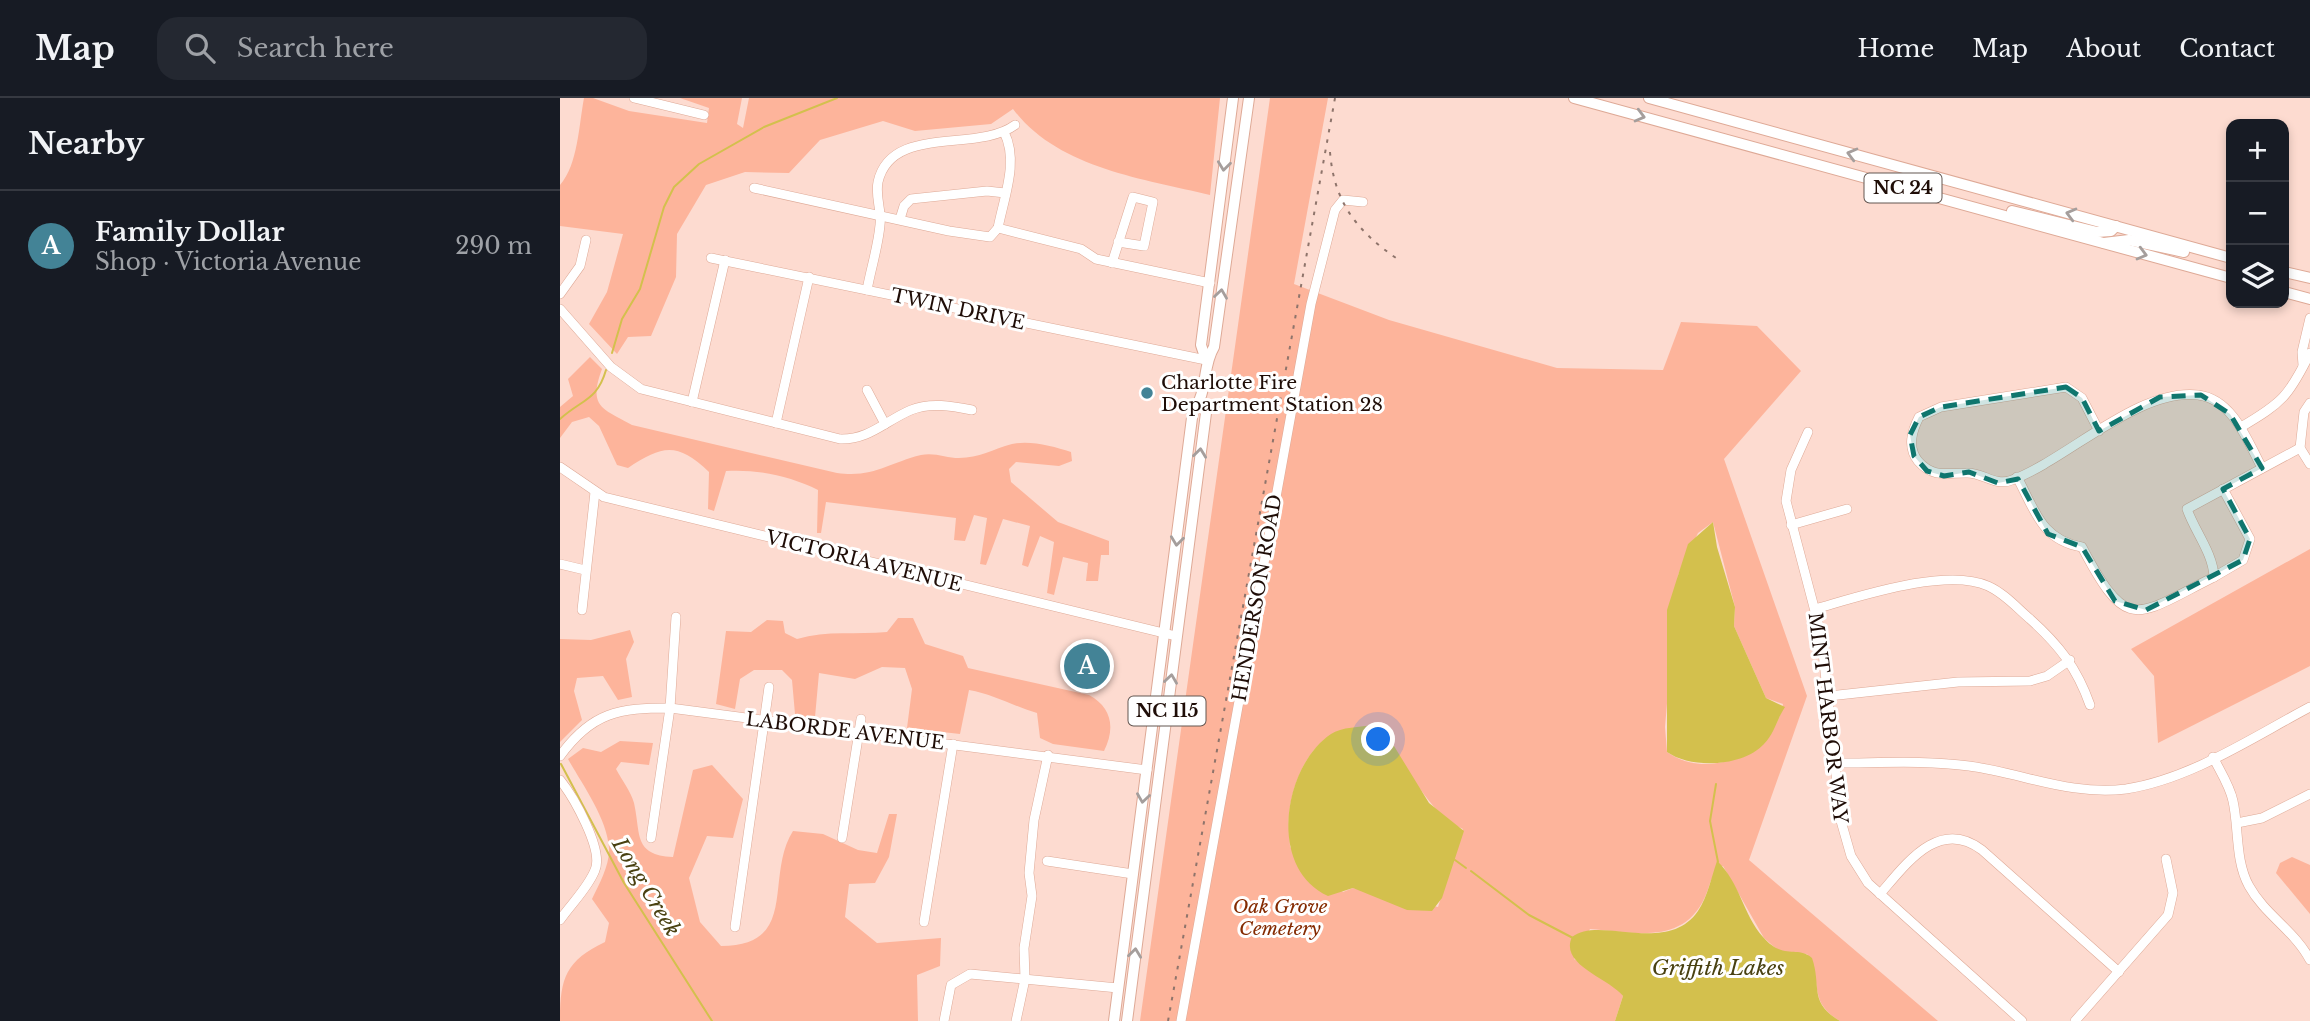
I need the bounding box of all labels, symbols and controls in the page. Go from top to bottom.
search box [157,17,647,80]
text: Map [35,28,115,69]
icon: search [181,29,219,67]
text: Search here [237,32,394,64]
text: Home [1858,34,1934,63]
text: Map [1972,34,2028,63]
text: About [2066,34,2141,63]
text: Contact [2179,34,2275,63]
one-way arrow [1634,108,1646,122]
map controls [2226,119,2289,308]
button: + [2226,119,2289,182]
text: Nearby [28,125,144,162]
one-way arrow [1846,147,1858,162]
one-way arrow [1217,160,1232,172]
road number: NC 24 [1864,174,1942,202]
button: − [2226,182,2289,245]
one-way arrow [2065,208,2077,222]
text: Family Dollar [95,216,285,248]
text: A [42,232,60,260]
text: 290 m [455,232,532,260]
button: layers [2226,245,2289,308]
one-way arrow [2136,246,2148,261]
text: Shop · Victoria Avenue [95,248,361,276]
street label: TWIN DRIVE [889,284,1027,334]
one-way arrow [1213,288,1228,300]
place label: Charlotte Fire Department Station 28 [1161,371,1383,416]
marker: Charlotte Fire Department Station 28 [1139,385,1155,401]
one-way arrow [1192,448,1207,459]
street label: HENDERSON ROAD [1227,493,1287,703]
street label: VICTORIA AVENUE [763,525,964,597]
one-way arrow [1169,535,1184,547]
street label: MINT HARBOR WAY [1804,611,1852,825]
pin: A [1064,640,1110,692]
one-way arrow [1163,673,1178,685]
road number: NC 115 [1128,696,1206,726]
street label: LABORDE AVENUE [744,707,946,755]
your location [1361,722,1395,756]
one-way arrow [1135,792,1150,804]
water label: Long Creek [606,832,686,941]
park label: Oak Grove Cemetery [1233,895,1328,940]
one-way arrow [1128,947,1143,959]
water label: Griffith Lakes [1652,955,1784,981]

